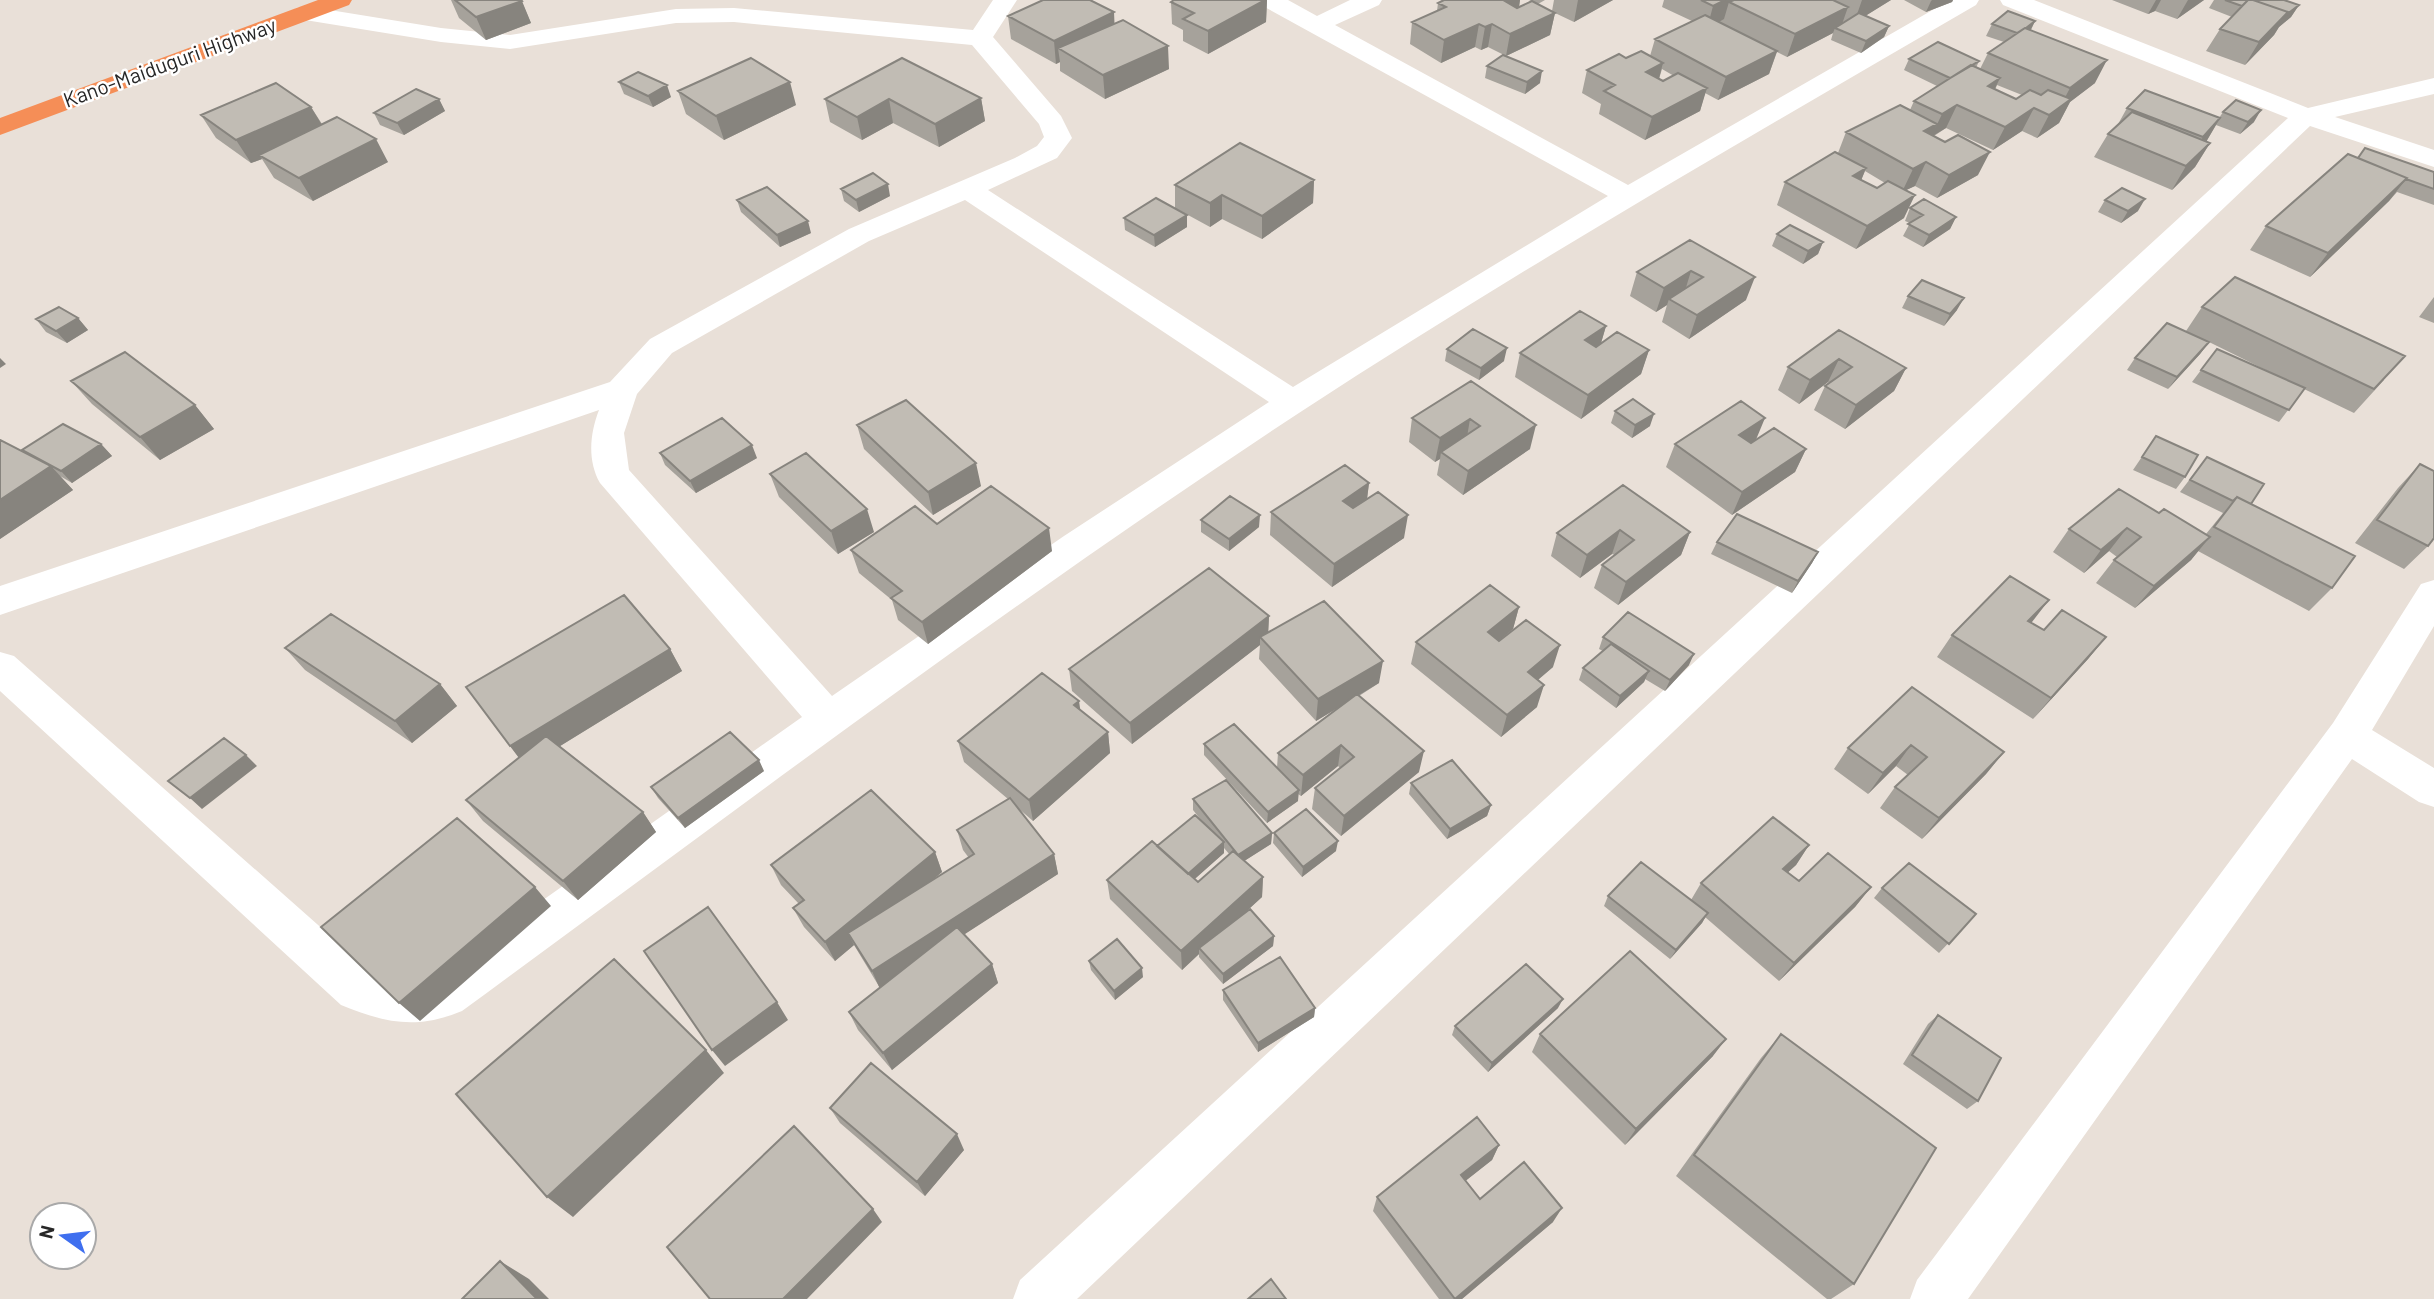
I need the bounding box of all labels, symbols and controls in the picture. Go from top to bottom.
street label: Kano-Maiduguri Highway [60,11,280,112]
north arrow [28,1201,98,1271]
text: N [33,1223,59,1241]

